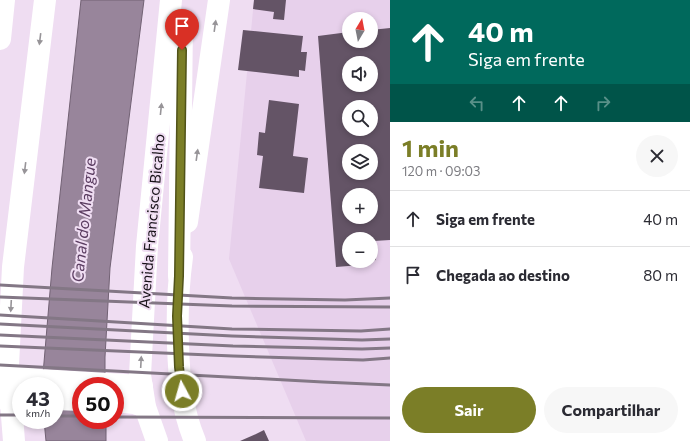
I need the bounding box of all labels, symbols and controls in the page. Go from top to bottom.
pin [165,9,199,50]
north arrow [342,12,378,48]
map controls [342,12,378,268]
text: 40 m [468,14,534,48]
icon: arrive [171,15,193,37]
icon: ahead [402,16,454,68]
one-way arrow [212,20,218,32]
one-way arrow [37,33,44,45]
text: Siga em frente [468,48,585,70]
button: sound [342,56,378,92]
icon: left [466,92,488,114]
icon: ahead [508,92,530,114]
icon: ahead [550,92,572,114]
icon: right [592,92,614,114]
button: search [342,100,378,136]
one-way arrow [157,103,164,115]
street label: Avenida Francisco Bicalho [134,133,168,309]
text: 1 min [402,133,459,162]
button: close [636,135,678,177]
button: layers [342,144,378,180]
one-way arrow [194,149,200,161]
water label: Canal do Mangue [67,156,99,283]
one-way arrow [22,162,28,174]
text: 120 m · 09:03 [402,163,480,179]
button: + [342,188,378,224]
icon: ahead [402,208,424,230]
text: Siga em frente [436,210,535,228]
text: 40 m [643,210,678,228]
button: − [342,232,378,268]
icon: arrive [402,264,424,286]
text: Chegada ao destino [436,266,570,284]
text: 80 m [643,266,678,284]
one-way arrow [8,300,15,312]
one-way arrow [138,355,144,368]
position arrow [161,370,203,412]
speed limit sign: 50 [72,377,124,429]
text: 43 [26,386,50,410]
button: Sair [402,387,536,433]
button: Compartilhar [544,387,678,433]
text: km/h [26,407,50,419]

